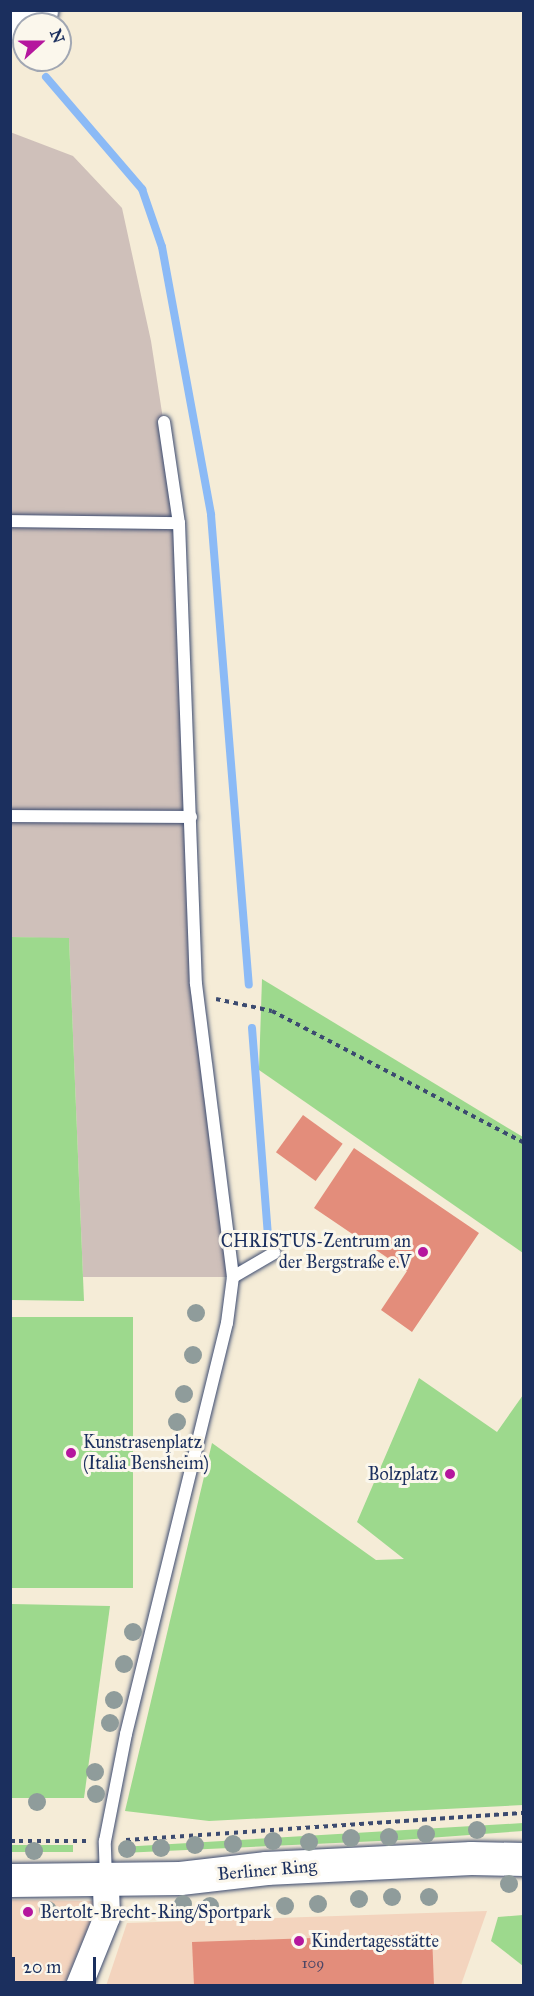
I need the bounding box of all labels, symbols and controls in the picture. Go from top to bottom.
north arrow [12,12,72,72]
text: N [46,26,69,46]
place label: CHRISTUS-Zentrum an der Bergstraße e.V [221,1231,411,1274]
marker: CHRISTUS-Zentrum an der Bergstraße e.V [416,1245,430,1259]
place label: Kunstrasenplatz (Italia Bensheim) [83,1432,209,1474]
marker: Kunstrasenplatz (Italia Bensheim) [64,1446,78,1460]
place label: Bolzplatz [368,1463,438,1485]
marker: Bolzplatz [443,1467,457,1481]
street label: Berliner Ring [217,1855,317,1885]
place label: Bertolt-Brecht-Ring/Sportpark [40,1901,271,1923]
marker: Bertolt-Brecht-Ring/Sportpark [21,1905,35,1919]
place label: Kindertagesstätte [311,1930,439,1952]
marker: Kindertagesstätte [292,1934,306,1948]
scale bar [15,1945,99,1983]
house number: 109 [302,1955,324,1973]
text: 20 m [23,1956,61,1978]

